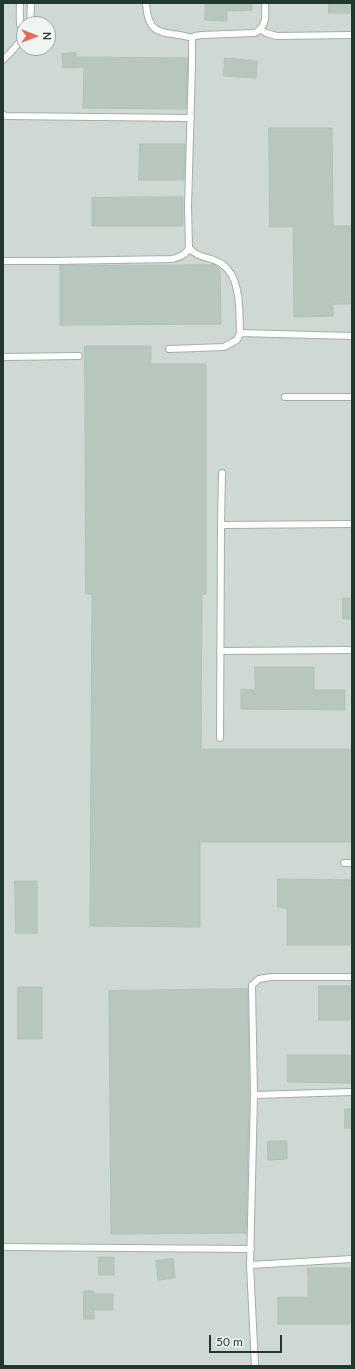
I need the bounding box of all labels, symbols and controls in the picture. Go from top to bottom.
north arrow [16,16,56,56]
text: N [41,32,54,40]
scale bar [211,1327,284,1353]
text: 50 m [216,1334,243,1349]

